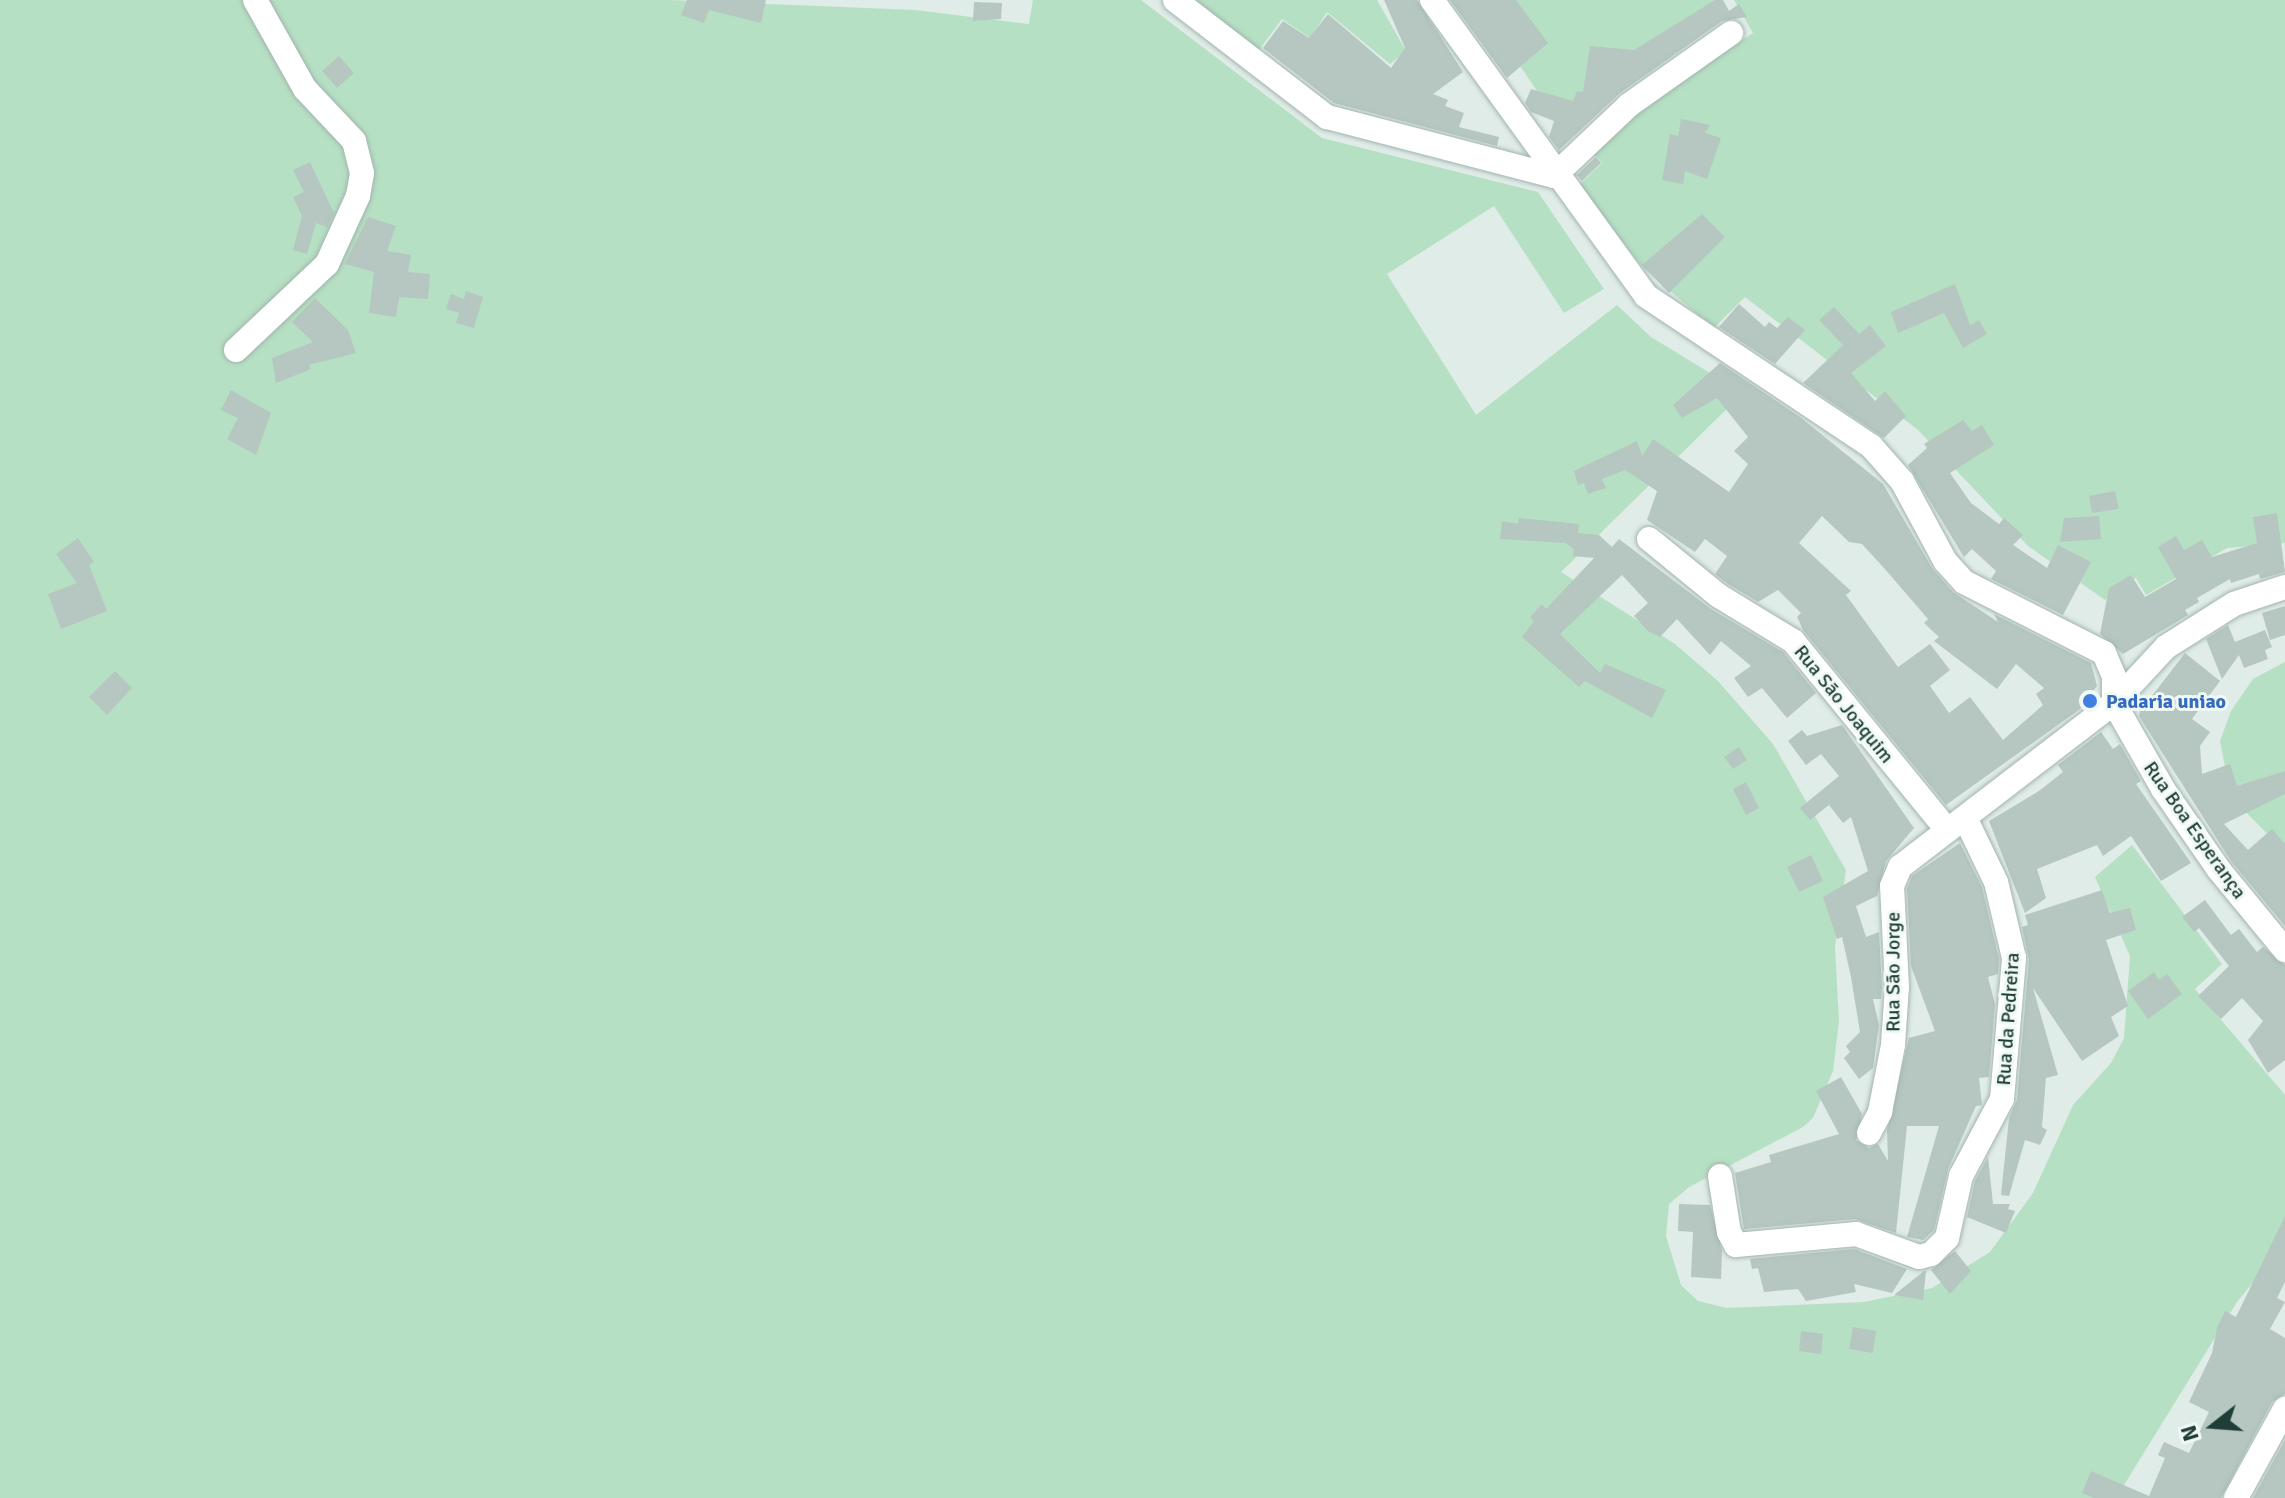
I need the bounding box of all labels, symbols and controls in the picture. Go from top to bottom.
street label: Rua São Joaquim [1789,640,1899,768]
place label: Padaria uniao [2106,689,2226,713]
marker: Padaria uniao [2081,692,2099,710]
street label: Rua Boa Esperança [2139,757,2251,903]
street label: Rua São Jorge [1881,912,1905,1032]
street label: Rua da Pedreira [1991,952,2025,1086]
north arrow [2173,1386,2253,1466]
text: N [2174,1422,2205,1444]

